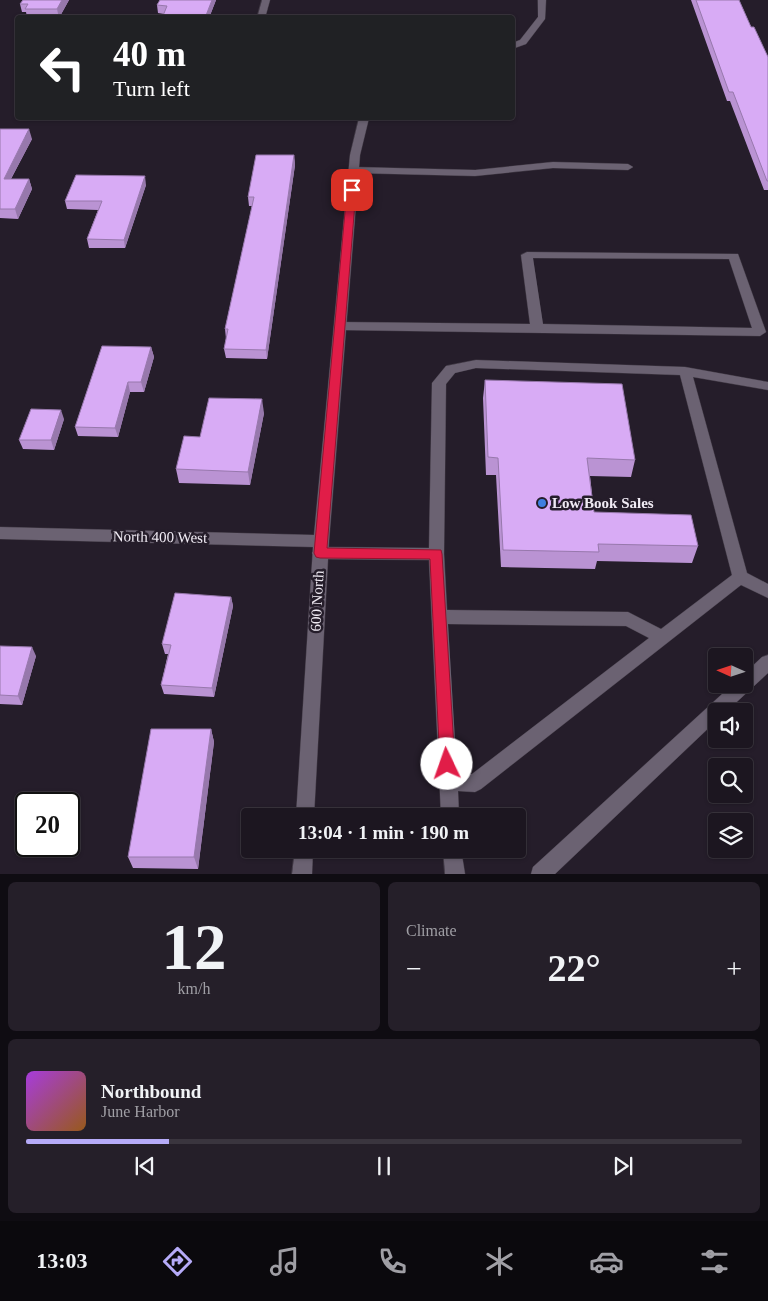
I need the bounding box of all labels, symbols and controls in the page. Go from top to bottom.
icon: left [30,35,95,100]
text: 40 m [113,35,186,74]
text: Turn left [113,76,190,101]
pin [331,169,373,211]
icon: arrive [338,176,366,204]
place label: Low Book Sales [552,495,654,511]
marker: Low Book Sales [536,497,548,509]
street label: North 400 West [113,528,208,546]
street label: 600 North [307,570,327,632]
north arrow [708,648,752,692]
map controls [708,648,753,858]
button: sound [708,703,753,748]
position arrow [420,737,472,789]
button: search [708,758,753,803]
speed limit sign: 20 [15,792,80,857]
button: layers [708,813,753,858]
text: 13:04 · 1 min · 190 m [298,822,469,843]
text: 12 [162,911,227,983]
text: Climate [406,922,457,939]
text: 22° [547,947,601,989]
text: − [406,953,422,984]
text: + [726,953,742,984]
text: km/h [178,980,210,997]
text: Northbound [101,1081,201,1102]
text: June Harbor [101,1103,180,1120]
icon: previous [131,1152,159,1180]
icon: pause [370,1152,398,1180]
icon: next [609,1152,637,1180]
icon: directions [160,1244,195,1279]
icon: music [267,1244,302,1279]
icon: phone [375,1244,410,1279]
icon: climate [482,1244,517,1279]
icon: car [589,1244,624,1279]
icon: filters [697,1244,732,1279]
text: 13:03 [36,1248,88,1273]

